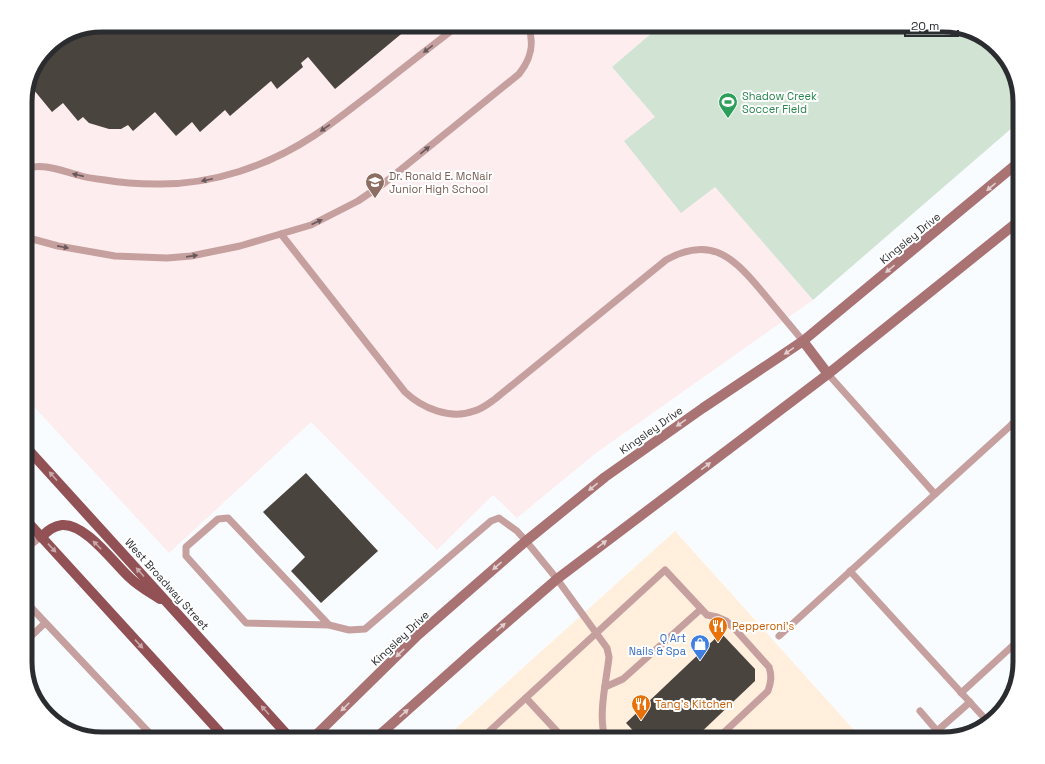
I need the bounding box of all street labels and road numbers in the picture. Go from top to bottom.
street label: Kingsley Drive [877,209,943,267]
street label: Kingsley Drive [617,403,685,457]
street label: West Broadway Street [122,535,212,633]
street label: Kingsley Drive [368,608,432,668]

